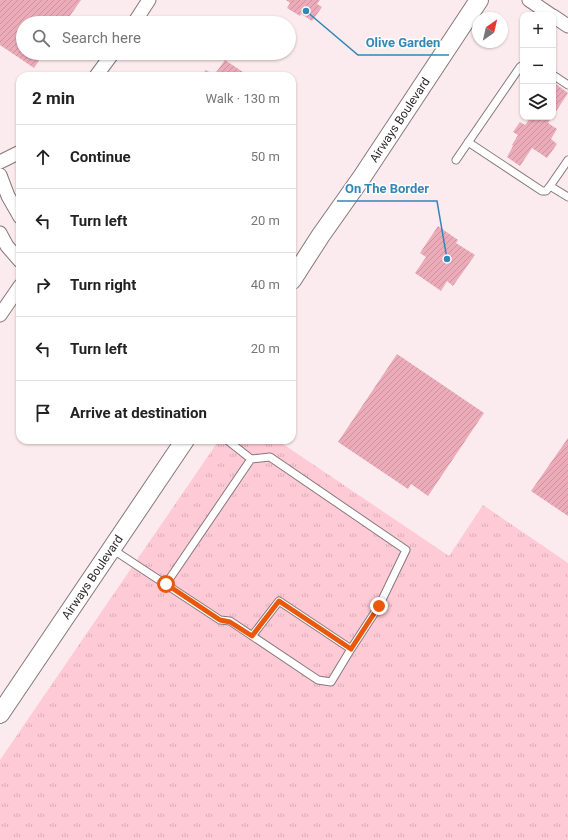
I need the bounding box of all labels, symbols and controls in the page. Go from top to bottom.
north arrow [472,12,508,48]
map controls [520,12,556,120]
button: + [520,12,556,48]
search box [16,16,296,60]
icon: search [30,27,52,49]
text: Search here [62,29,141,47]
callout: Olive Garden [358,30,449,55]
text: Olive Garden [366,35,440,50]
button: − [520,48,556,84]
street label: Airways Boulevard [367,75,433,165]
button: layers [520,84,556,120]
text: 2 min [32,88,75,108]
text: Walk · 130 m [205,91,280,106]
icon: ahead [32,146,54,168]
text: Continue [70,148,131,166]
text: 50 m [251,149,280,164]
callout: On The Border [337,176,437,201]
text: On The Border [345,181,429,196]
icon: left [32,210,54,232]
text: Turn left [70,212,127,230]
text: 20 m [251,213,280,228]
icon: right [32,274,54,296]
text: Turn right [70,276,136,294]
text: 40 m [251,277,280,292]
icon: left [32,338,54,360]
text: Turn left [70,340,127,358]
text: 20 m [251,341,280,356]
icon: arrive [32,402,54,424]
text: Arrive at destination [70,404,207,422]
street label: Airways Boulevard [59,533,126,622]
route start [157,575,175,593]
route end [370,597,388,615]

